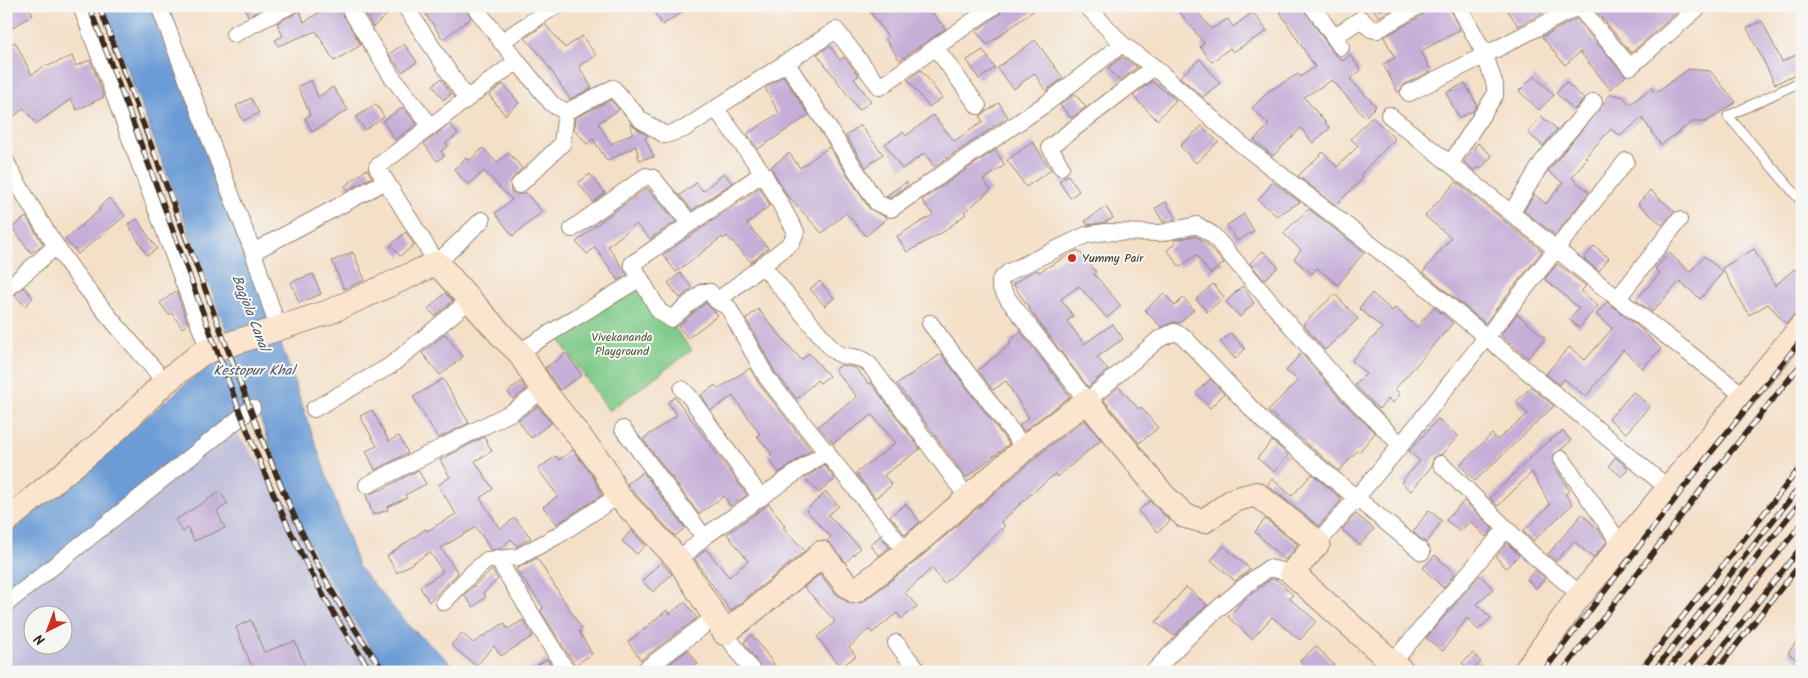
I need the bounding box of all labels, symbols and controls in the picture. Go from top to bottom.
place label: Yummy Pair [1082,249,1144,268]
marker: Yummy Pair [1066,252,1078,264]
water label: Bagjola Canal [225,272,276,357]
park label: Vivekananda Playground [592,328,653,361]
water label: Kestopur Khal [213,360,297,382]
north arrow [22,606,72,656]
text: N [29,628,51,650]

